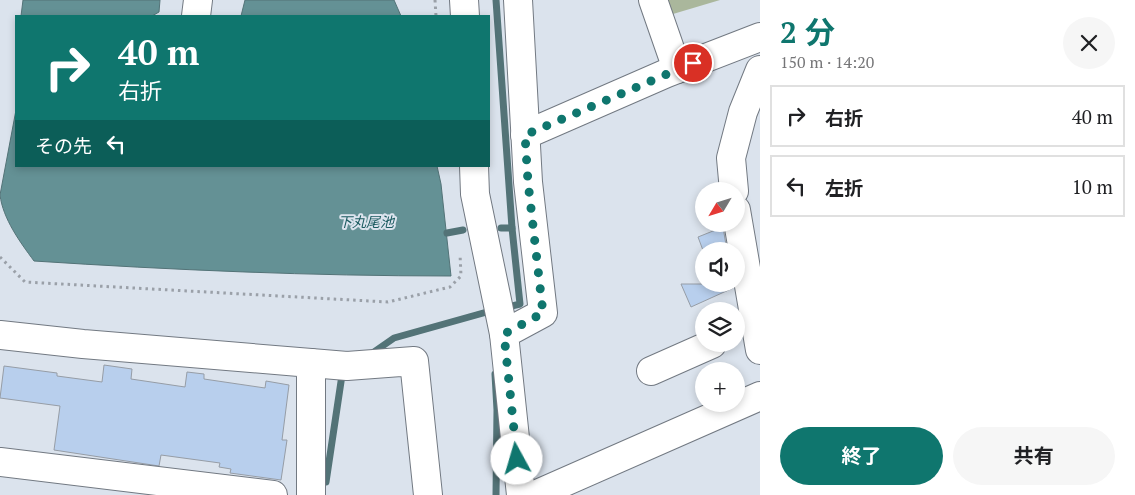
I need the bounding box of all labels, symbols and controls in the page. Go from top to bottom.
text: 2 分 [780,12,835,52]
button: close [1063,17,1115,69]
text: 40 m [118,29,199,75]
icon: right [35,35,100,100]
pin [672,42,714,84]
icon: arrive [679,49,707,77]
text: 150 m · 14:20 [780,51,874,73]
text: 右折 [118,76,162,105]
icon: right [782,102,810,130]
text: 40 m [1072,104,1113,129]
text: 右折 [825,105,863,130]
icon: left [102,130,130,158]
text: その先 [35,133,92,158]
icon: left [782,172,810,200]
text: 10 m [1072,174,1113,199]
text: 左折 [825,175,863,200]
north arrow [695,182,745,232]
map controls [695,182,745,412]
water label: 下丸尾池 [338,212,396,231]
button: sound [695,242,745,292]
button: layers [695,302,745,352]
button: + [695,362,745,412]
button: 終了 [780,427,943,485]
button: 共有 [953,427,1115,485]
position arrow [490,432,542,484]

